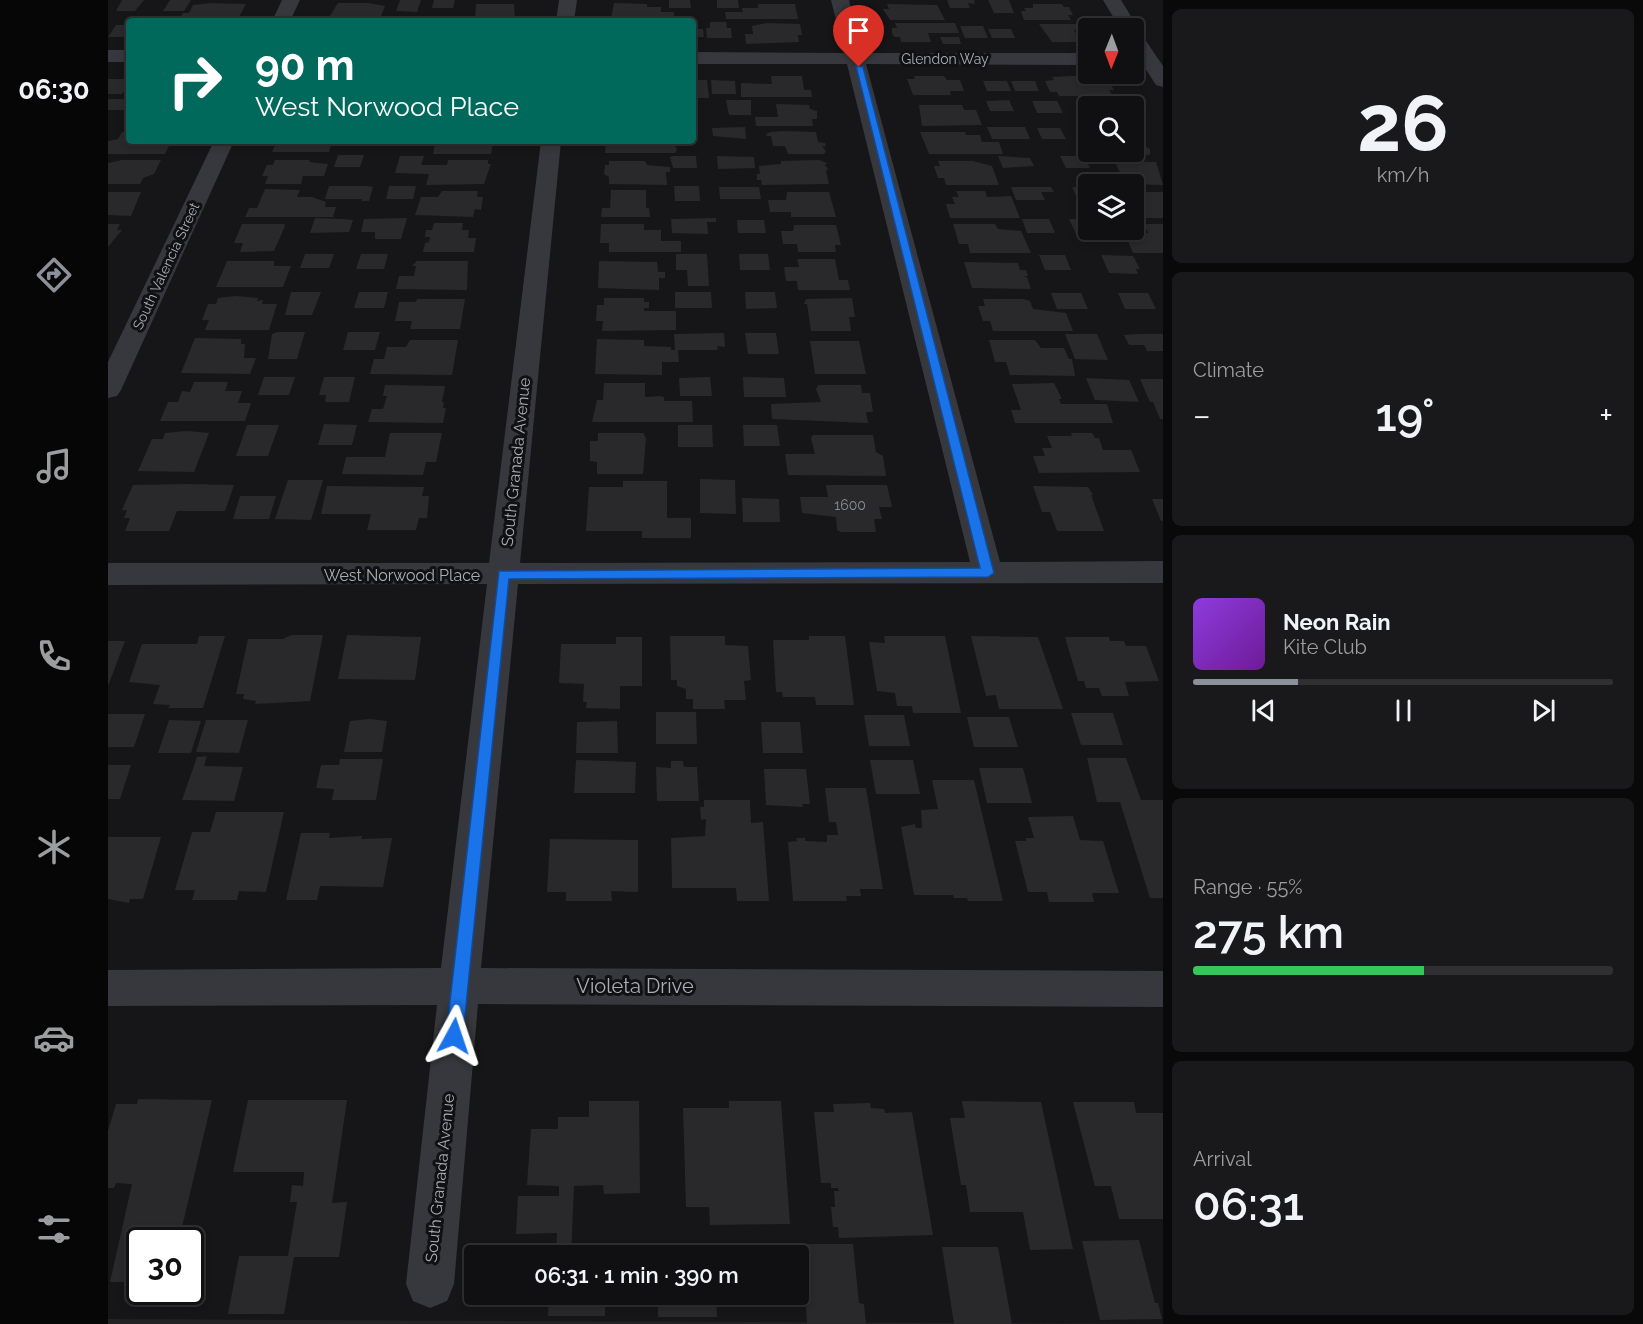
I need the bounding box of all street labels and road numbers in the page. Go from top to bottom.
street label: Glendon Way [901,51,989,67]
street label: South Valencia Street [129,200,203,332]
street label: South Granada Avenue [498,377,534,547]
street label: West Norwood Place [324,566,480,585]
street label: Violeta Drive [576,974,694,998]
street label: South Granada Avenue [422,1093,458,1263]

